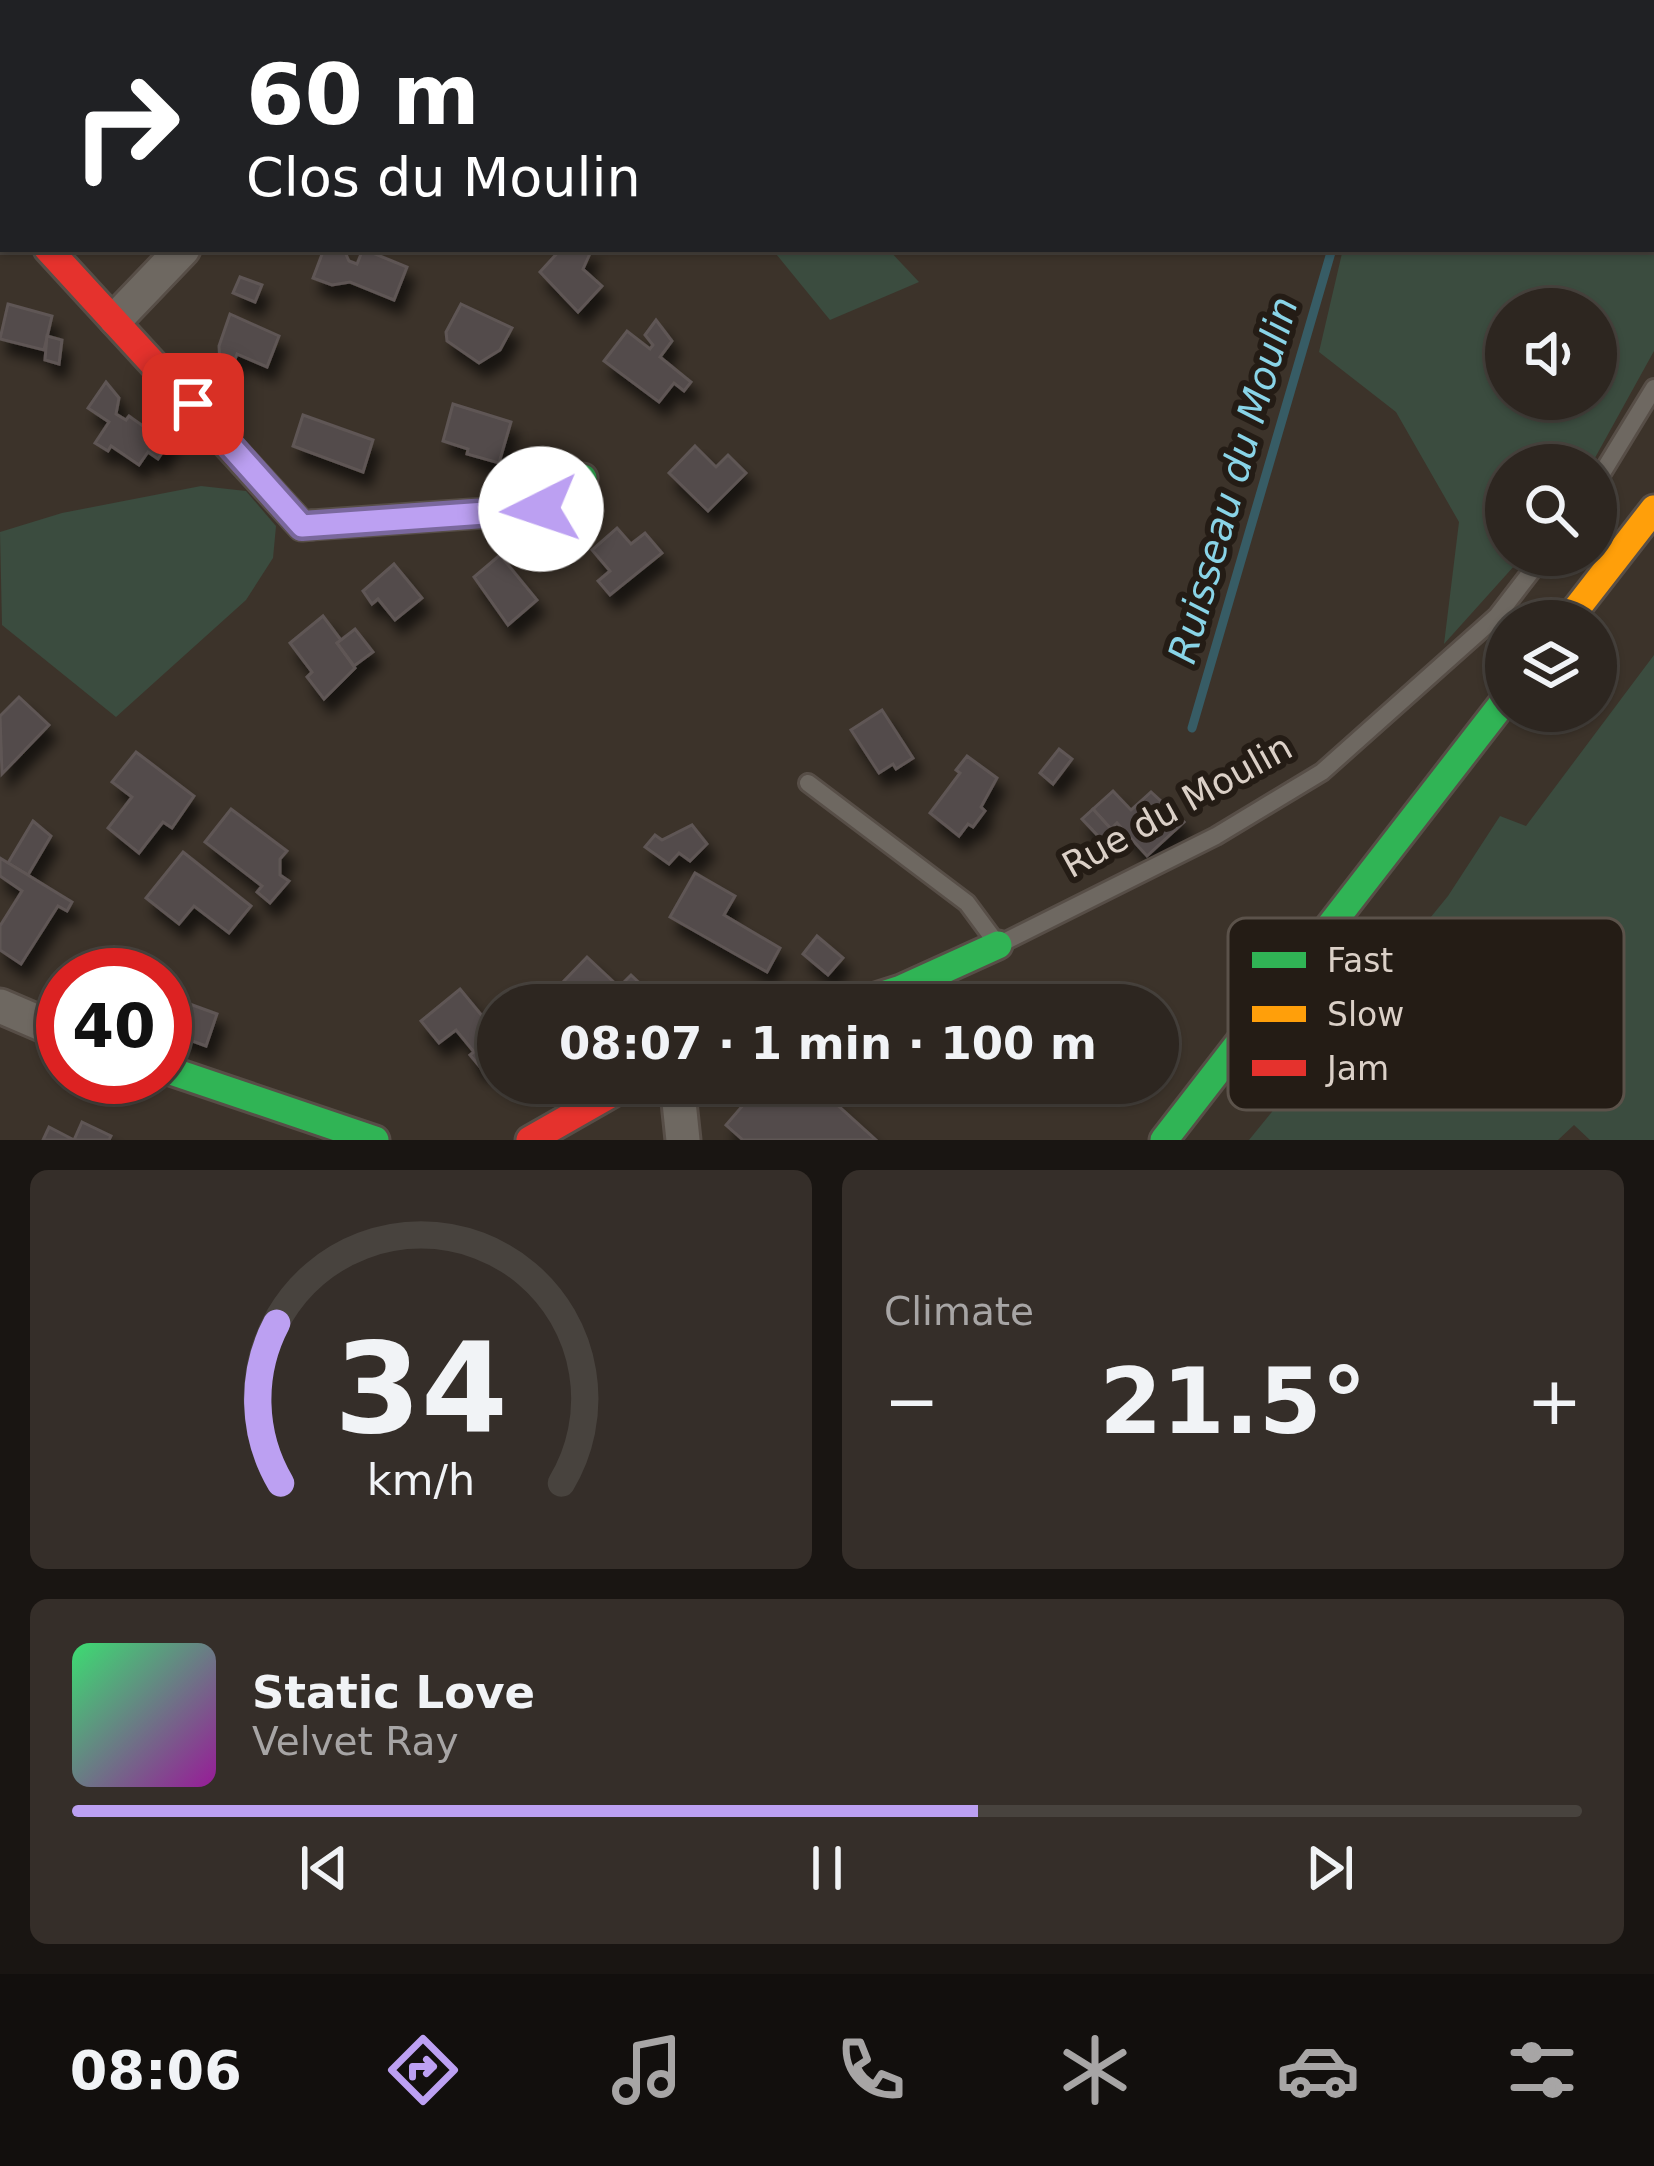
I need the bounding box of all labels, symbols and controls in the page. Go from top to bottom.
text: 60 m [246,46,480,144]
icon: right [48,48,204,204]
text: Clos du Moulin [246,146,641,209]
map controls [1485,288,1617,732]
button: sound [1485,288,1617,420]
water label: Ruisseau du Moulin [1159,292,1307,668]
pin [142,353,244,455]
icon: arrive [160,371,226,437]
button: search [1485,444,1617,576]
position arrow [478,446,604,572]
button: layers [1485,600,1617,732]
street label: Rue du Moulin [1055,726,1299,886]
legend [1228,918,1624,1110]
text: Fast [1327,941,1393,980]
speed limit sign: 40 [36,948,192,1104]
text: Slow [1327,995,1404,1034]
text: 08:07 · 1 min · 100 m [559,1017,1097,1070]
text: Jam [1325,1049,1389,1088]
text: Climate [884,1289,1034,1334]
text: 34 [334,1316,508,1461]
text: 21.5° [1099,1349,1367,1454]
text: − [884,1363,939,1440]
text: + [1527,1363,1582,1440]
text: km/h [367,1454,475,1504]
text: Static Love [252,1666,535,1719]
text: Velvet Ray [252,1719,458,1764]
icon: previous [291,1835,357,1901]
icon: pause [794,1835,860,1901]
icon: next [1297,1835,1363,1901]
icon: directions [381,2028,465,2112]
icon: music [605,2028,689,2112]
icon: phone [829,2028,913,2112]
icon: climate [1053,2028,1137,2112]
icon: car [1276,2028,1360,2112]
icon: filters [1500,2028,1584,2112]
text: 08:06 [70,2039,242,2102]

